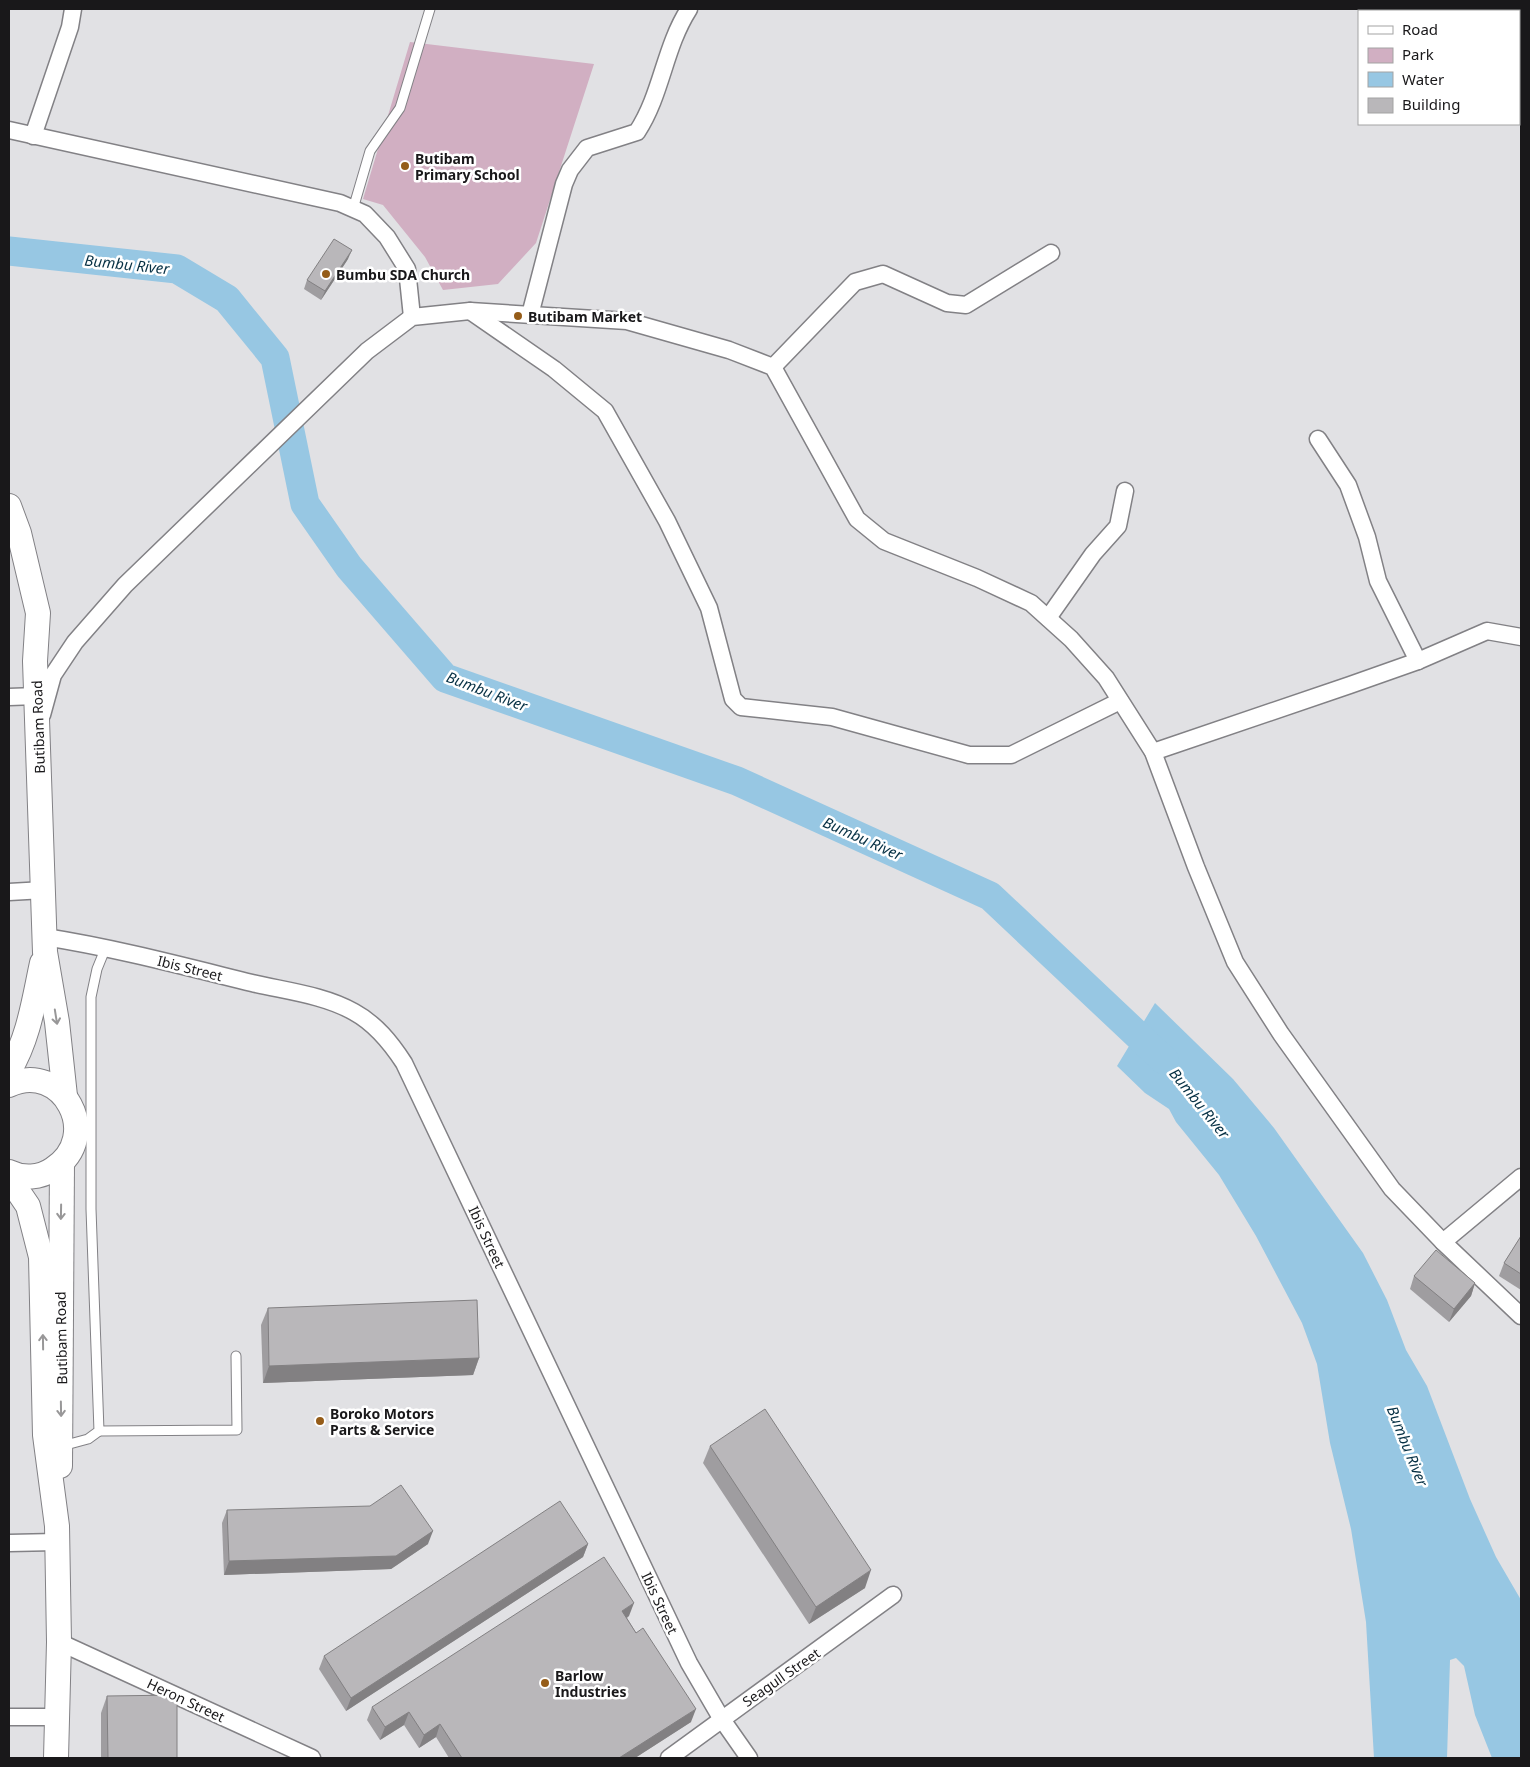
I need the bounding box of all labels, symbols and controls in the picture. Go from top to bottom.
legend [1358,10,1520,125]
text: Road [1402,19,1438,39]
text: Park [1402,44,1434,64]
text: Water [1402,69,1444,89]
text: Building [1402,94,1460,114]
place label: Butibam Primary School [415,149,520,184]
marker: Butibam Primary School [399,160,411,172]
water label: Bumbu River [84,250,171,278]
place label: Bumbu SDA Church [336,265,470,284]
marker: Bumbu SDA Church [320,268,332,280]
place label: Butibam Market [528,307,642,326]
marker: Butibam Market [512,310,524,322]
water label: Bumbu River [444,666,531,716]
street label: Butibam Road [27,680,49,774]
water label: Bumbu River [820,812,907,865]
street label: Ibis Street [155,951,225,985]
one-way arrow [51,1008,61,1024]
water label: Bumbu River [1165,1064,1235,1143]
one-way arrow [56,1203,66,1219]
street label: Ibis Street [464,1203,510,1271]
street label: Butibam Road [51,1291,71,1385]
one-way arrow [38,1334,48,1350]
one-way arrow [57,1401,66,1417]
water label: Bumbu River [1383,1403,1434,1490]
place label: Boroko Motors Parts & Service [330,1404,434,1439]
marker: Boroko Motors Parts & Service [314,1415,326,1427]
street label: Ibis Street [637,1569,683,1637]
street label: Seagull Street [738,1643,824,1711]
place label: Barlow Industries [555,1666,626,1701]
street label: Heron Street [144,1674,228,1726]
marker: Barlow Industries [539,1677,551,1689]

